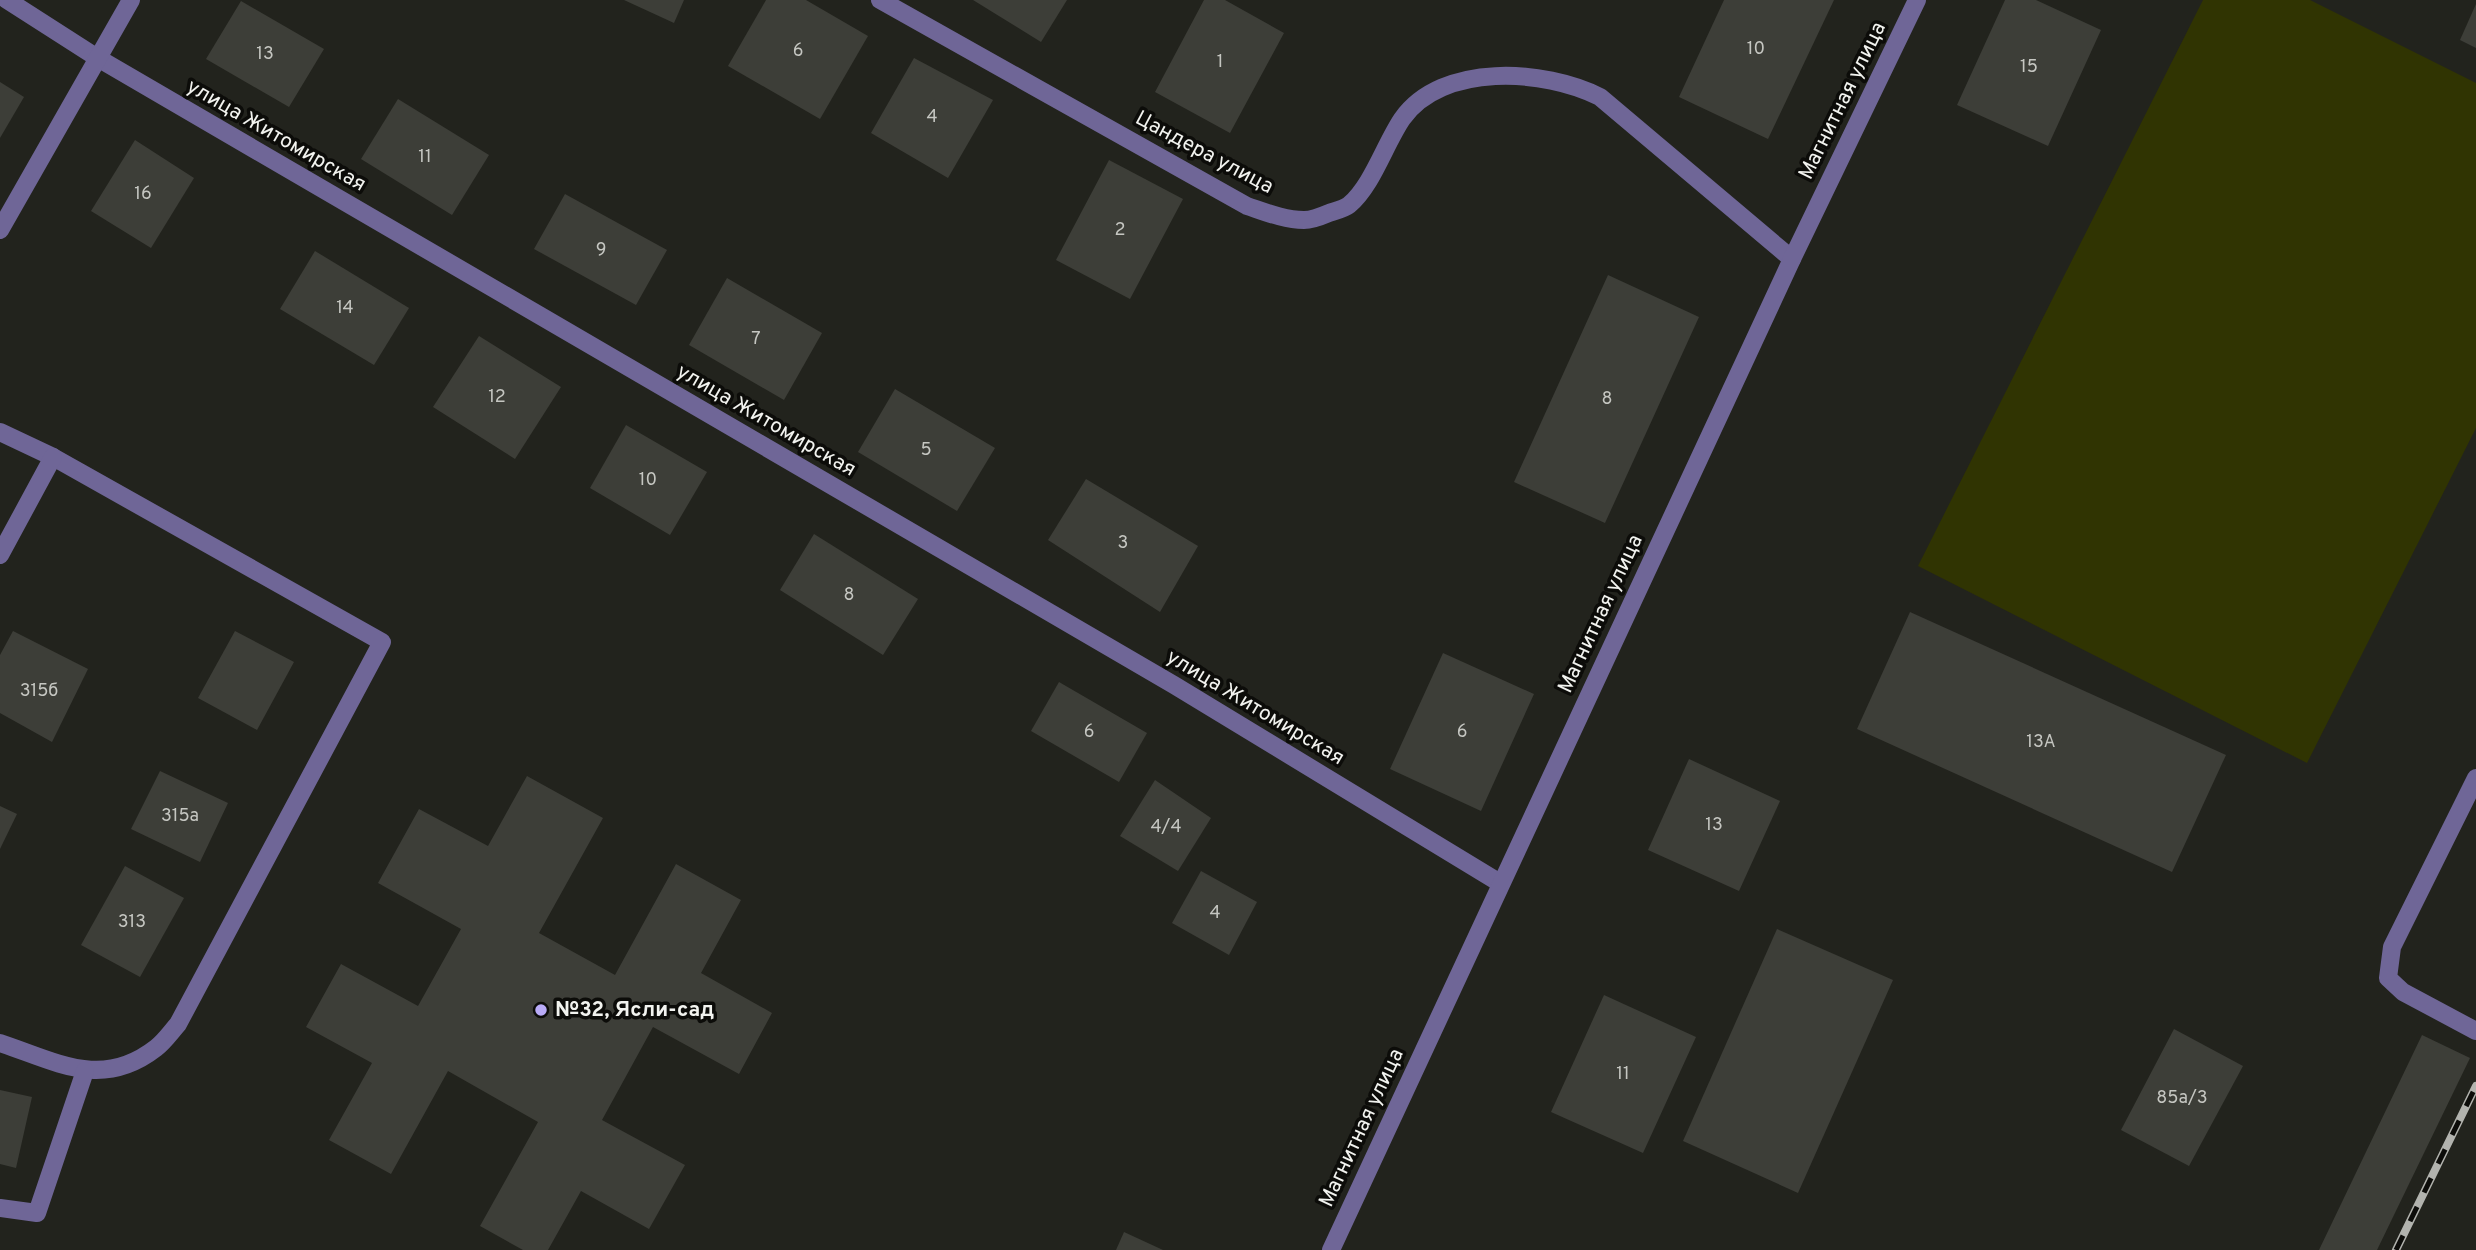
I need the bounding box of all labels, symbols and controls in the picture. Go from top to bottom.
street label: Магнитная улица [1793,18,1893,184]
house number: 10 [1747,38,1765,61]
house number: 6 [793,40,803,63]
house number: 13 [256,43,274,66]
house number: 1 [1217,51,1223,74]
house number: 15 [2020,56,2038,79]
street label: улица Житомирская [181,73,371,199]
street label: Цандера улица [1130,105,1278,201]
house number: 4 [926,106,938,129]
house number: 11 [418,146,432,169]
house number: 16 [134,183,152,206]
house number: 2 [1114,219,1126,242]
house number: 9 [596,239,606,262]
house number: 14 [336,297,354,320]
house number: 7 [751,328,761,351]
street label: улица Житомирская [671,358,861,484]
house number: 12 [488,386,506,409]
house number: 8 [1602,388,1613,411]
house number: 5 [920,439,932,462]
house number: 10 [639,469,657,492]
street label: Магнитная улица [1552,530,1650,698]
house number: 3 [1118,532,1128,555]
house number: 8 [844,584,855,607]
street label: улица Житомирская [1161,644,1349,772]
house number: 315б [20,680,58,703]
house number: 6 [1084,721,1094,744]
house number: 6 [1457,721,1467,744]
house number: 13А [2026,731,2056,754]
house number: 315а [161,805,199,828]
house number: 13 [1705,814,1723,837]
house number: 4/4 [1150,816,1182,839]
house number: 4 [1209,902,1221,925]
house number: 313 [118,911,146,934]
place label: №32, Ясли-сад [555,997,714,1024]
marker: №32, Ясли-сад [533,1002,549,1018]
street label: Магнитная улица [1313,1044,1411,1212]
house number: 11 [1616,1063,1630,1086]
house number: 85а/3 [2156,1087,2208,1110]

